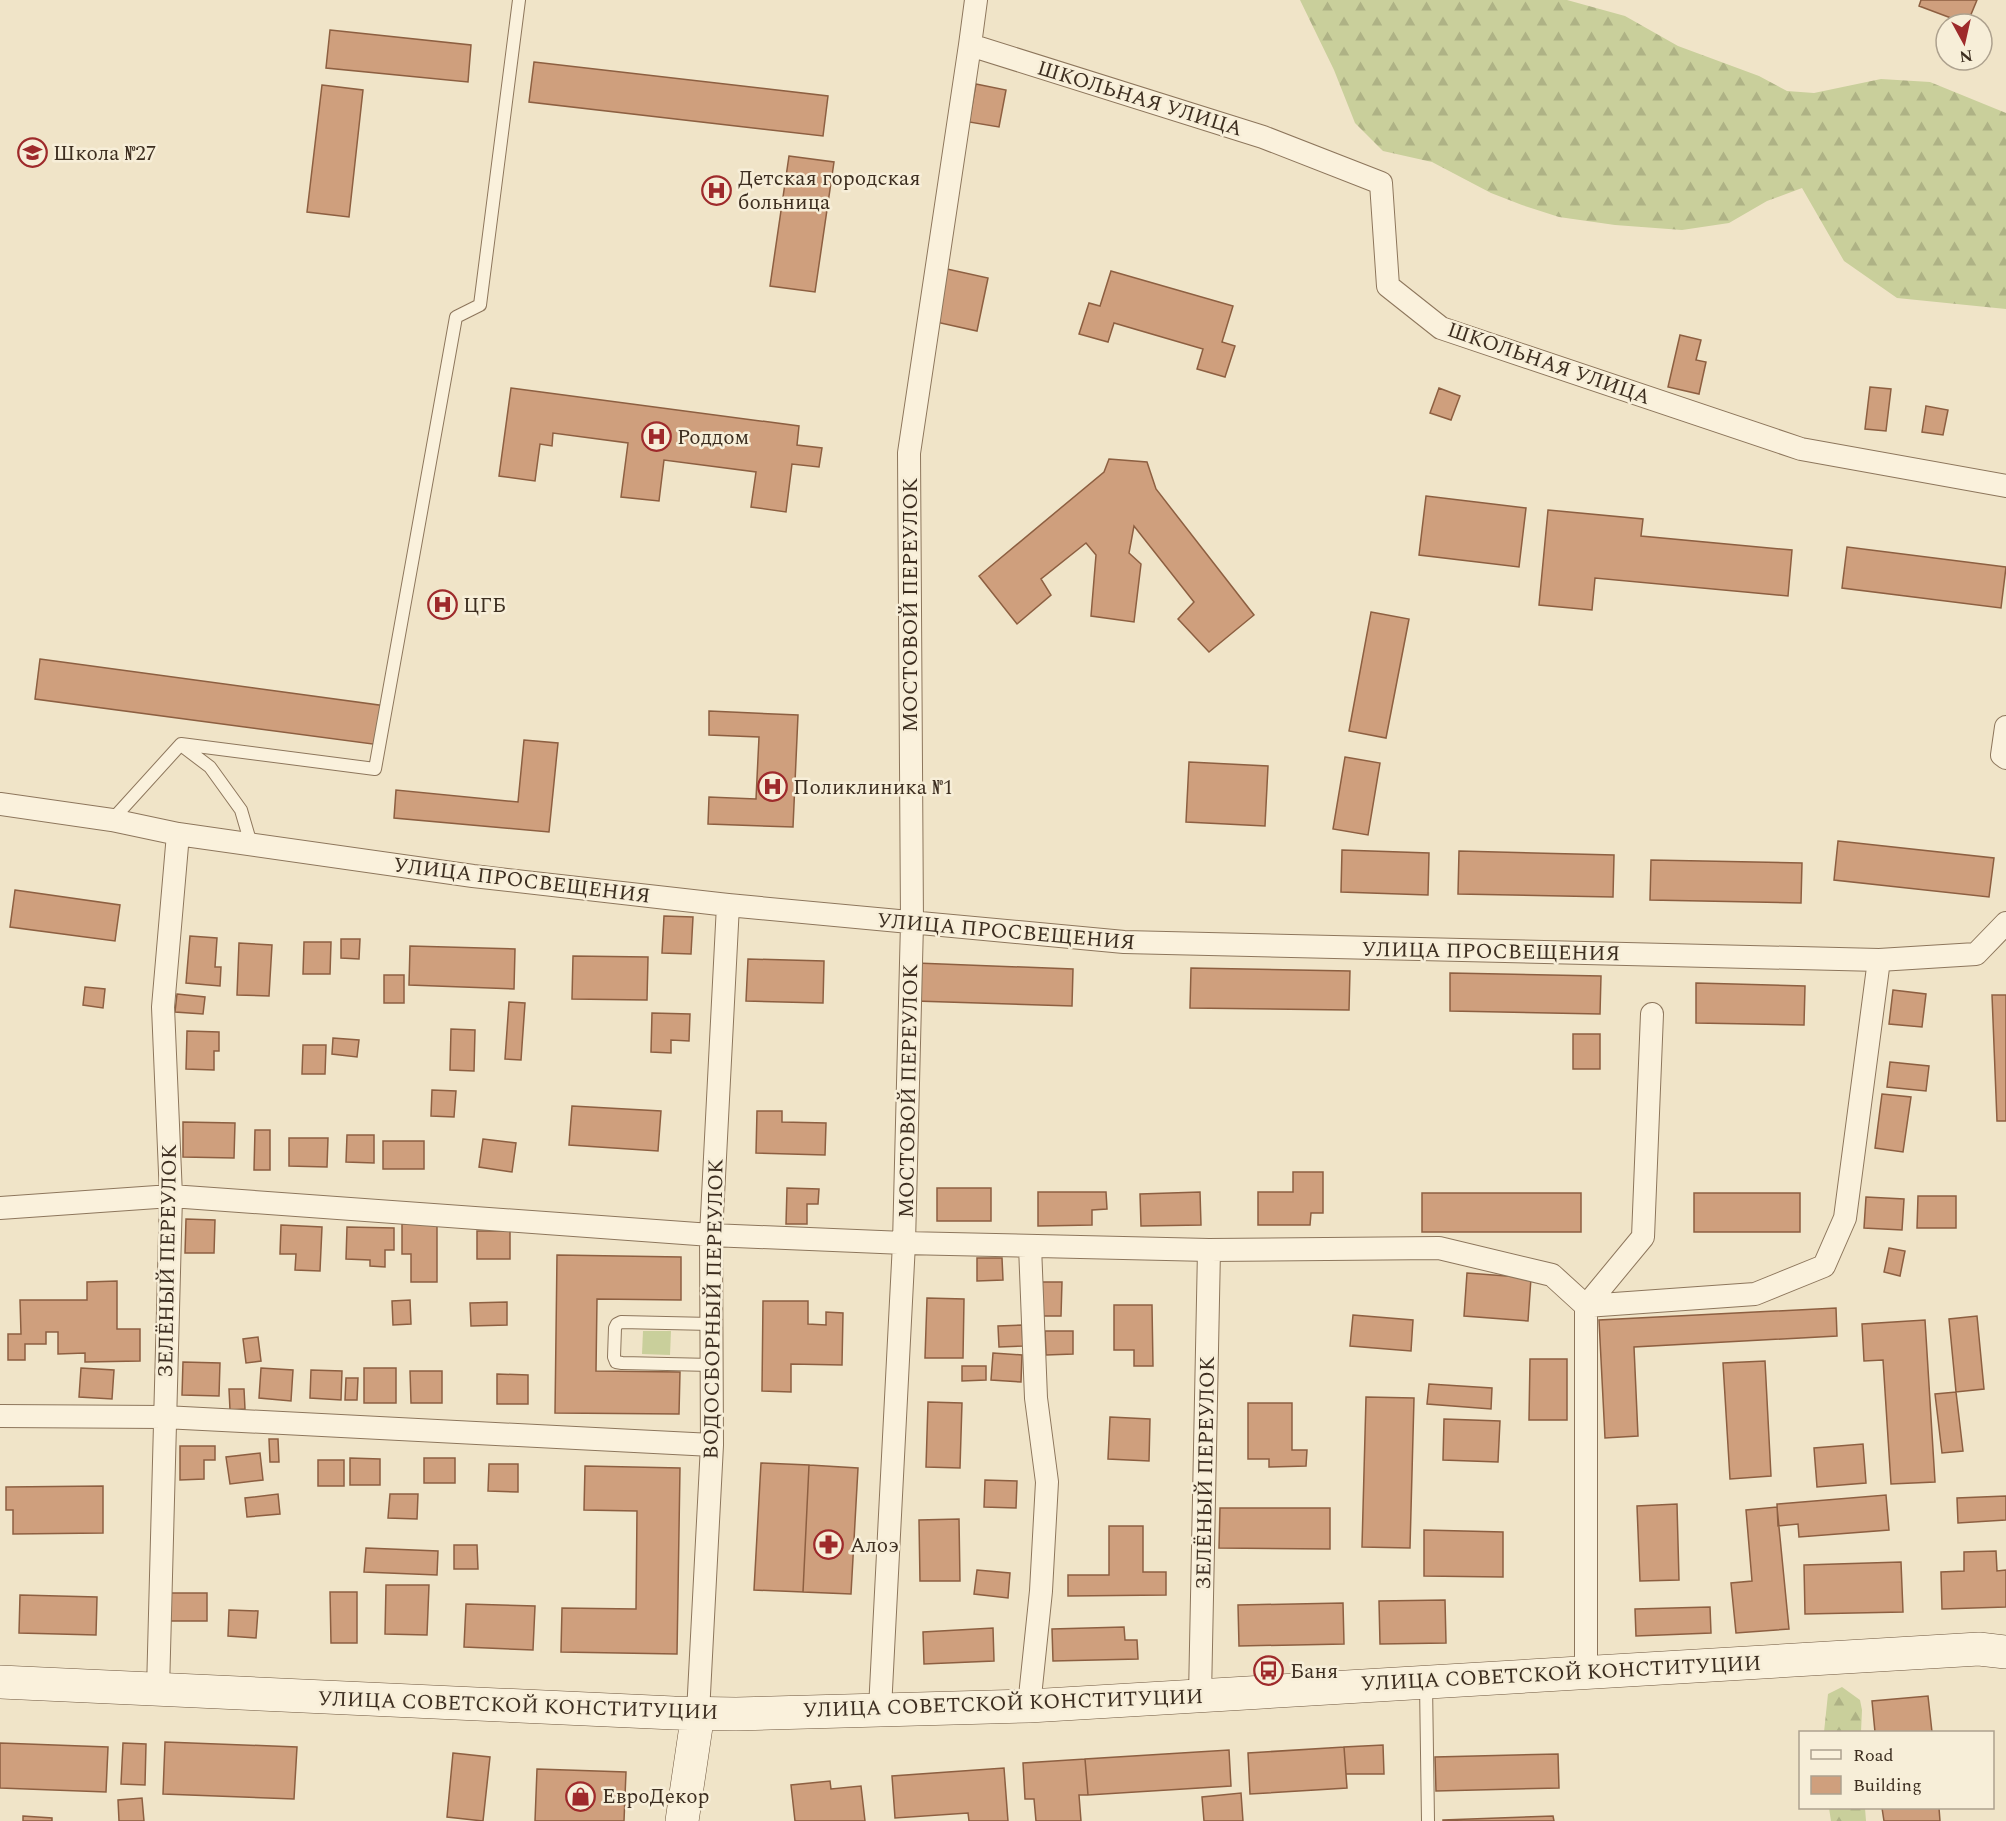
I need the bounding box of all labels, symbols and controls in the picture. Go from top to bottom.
north arrow [1934,12,1994,72]
text: N [1958,43,1974,69]
street label: ШКОЛЬНАЯ УЛИЦА [1033,53,1246,145]
school or university icon: Школа №27 [16,137,48,169]
place label: Школа №27 [53,138,156,170]
place label: Детская городская больница [738,163,920,219]
hospital icon: Детская городская больница [701,174,733,206]
street label: ШКОЛЬНАЯ УЛИЦА [1443,314,1655,414]
hospital icon: Роддом [640,421,672,453]
place label: Роддом [677,422,749,454]
street label: МОСТОВОЙ ПЕРЕУЛОК [895,478,927,732]
hospital icon: ЦГБ [426,589,458,621]
place label: ЦГБ [463,590,506,622]
hospital icon: Поликлиника №1 [756,771,788,803]
place label: Поликлиника №1 [793,772,953,804]
street label: УЛИЦА ПРОСВЕЩЕНИЯ [392,849,652,913]
street label: УЛИЦА ПРОСВЕЩЕНИЯ [876,905,1136,959]
street label: УЛИЦА ПРОСВЕЩЕНИЯ [1361,934,1621,970]
street label: МОСТОВОЙ ПЕРЕУЛОК [891,963,927,1219]
street label: ЗЕЛЁНЫЙ ПЕРЕУЛОК [150,1144,186,1378]
street label: ВОДОСБОРНЫЙ ПЕРЕУЛОК [695,1158,733,1460]
street label: ЗЕЛЁНЫЙ ПЕРЕУЛОК [1188,1356,1224,1590]
pharmacy icon: Алоэ [813,1529,845,1561]
place label: Алоэ [850,1530,899,1562]
street label: УЛИЦА СОВЕТСКОЙ КОНСТИТУЦИИ [1360,1648,1762,1700]
bus stop icon: Баня [1253,1655,1285,1687]
place label: Баня [1290,1656,1338,1688]
street label: УЛИЦА СОВЕТСКОЙ КОНСТИТУЦИИ [802,1681,1204,1727]
street label: УЛИЦА СОВЕТСКОЙ КОНСТИТУЦИИ [317,1683,719,1729]
legend [1799,1731,1994,1809]
text: Road [1853,1742,1894,1769]
text: Building [1853,1772,1922,1799]
shop icon: ЕвроДекор [565,1780,597,1812]
place label: ЕвроДекор [602,1781,709,1813]

